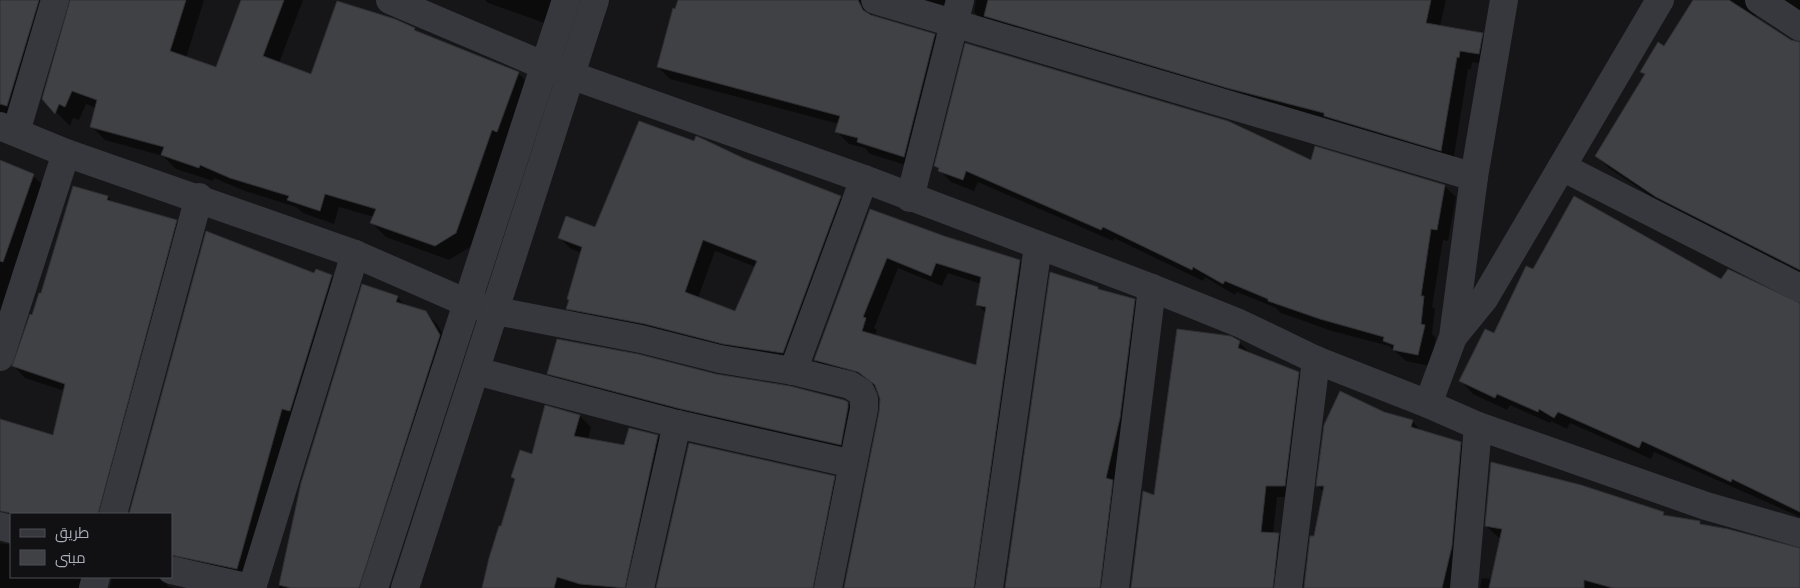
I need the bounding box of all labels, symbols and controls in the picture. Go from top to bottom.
legend [10,513,172,578]
text: طريق [55,524,89,543]
text: مبنى [55,549,86,568]

